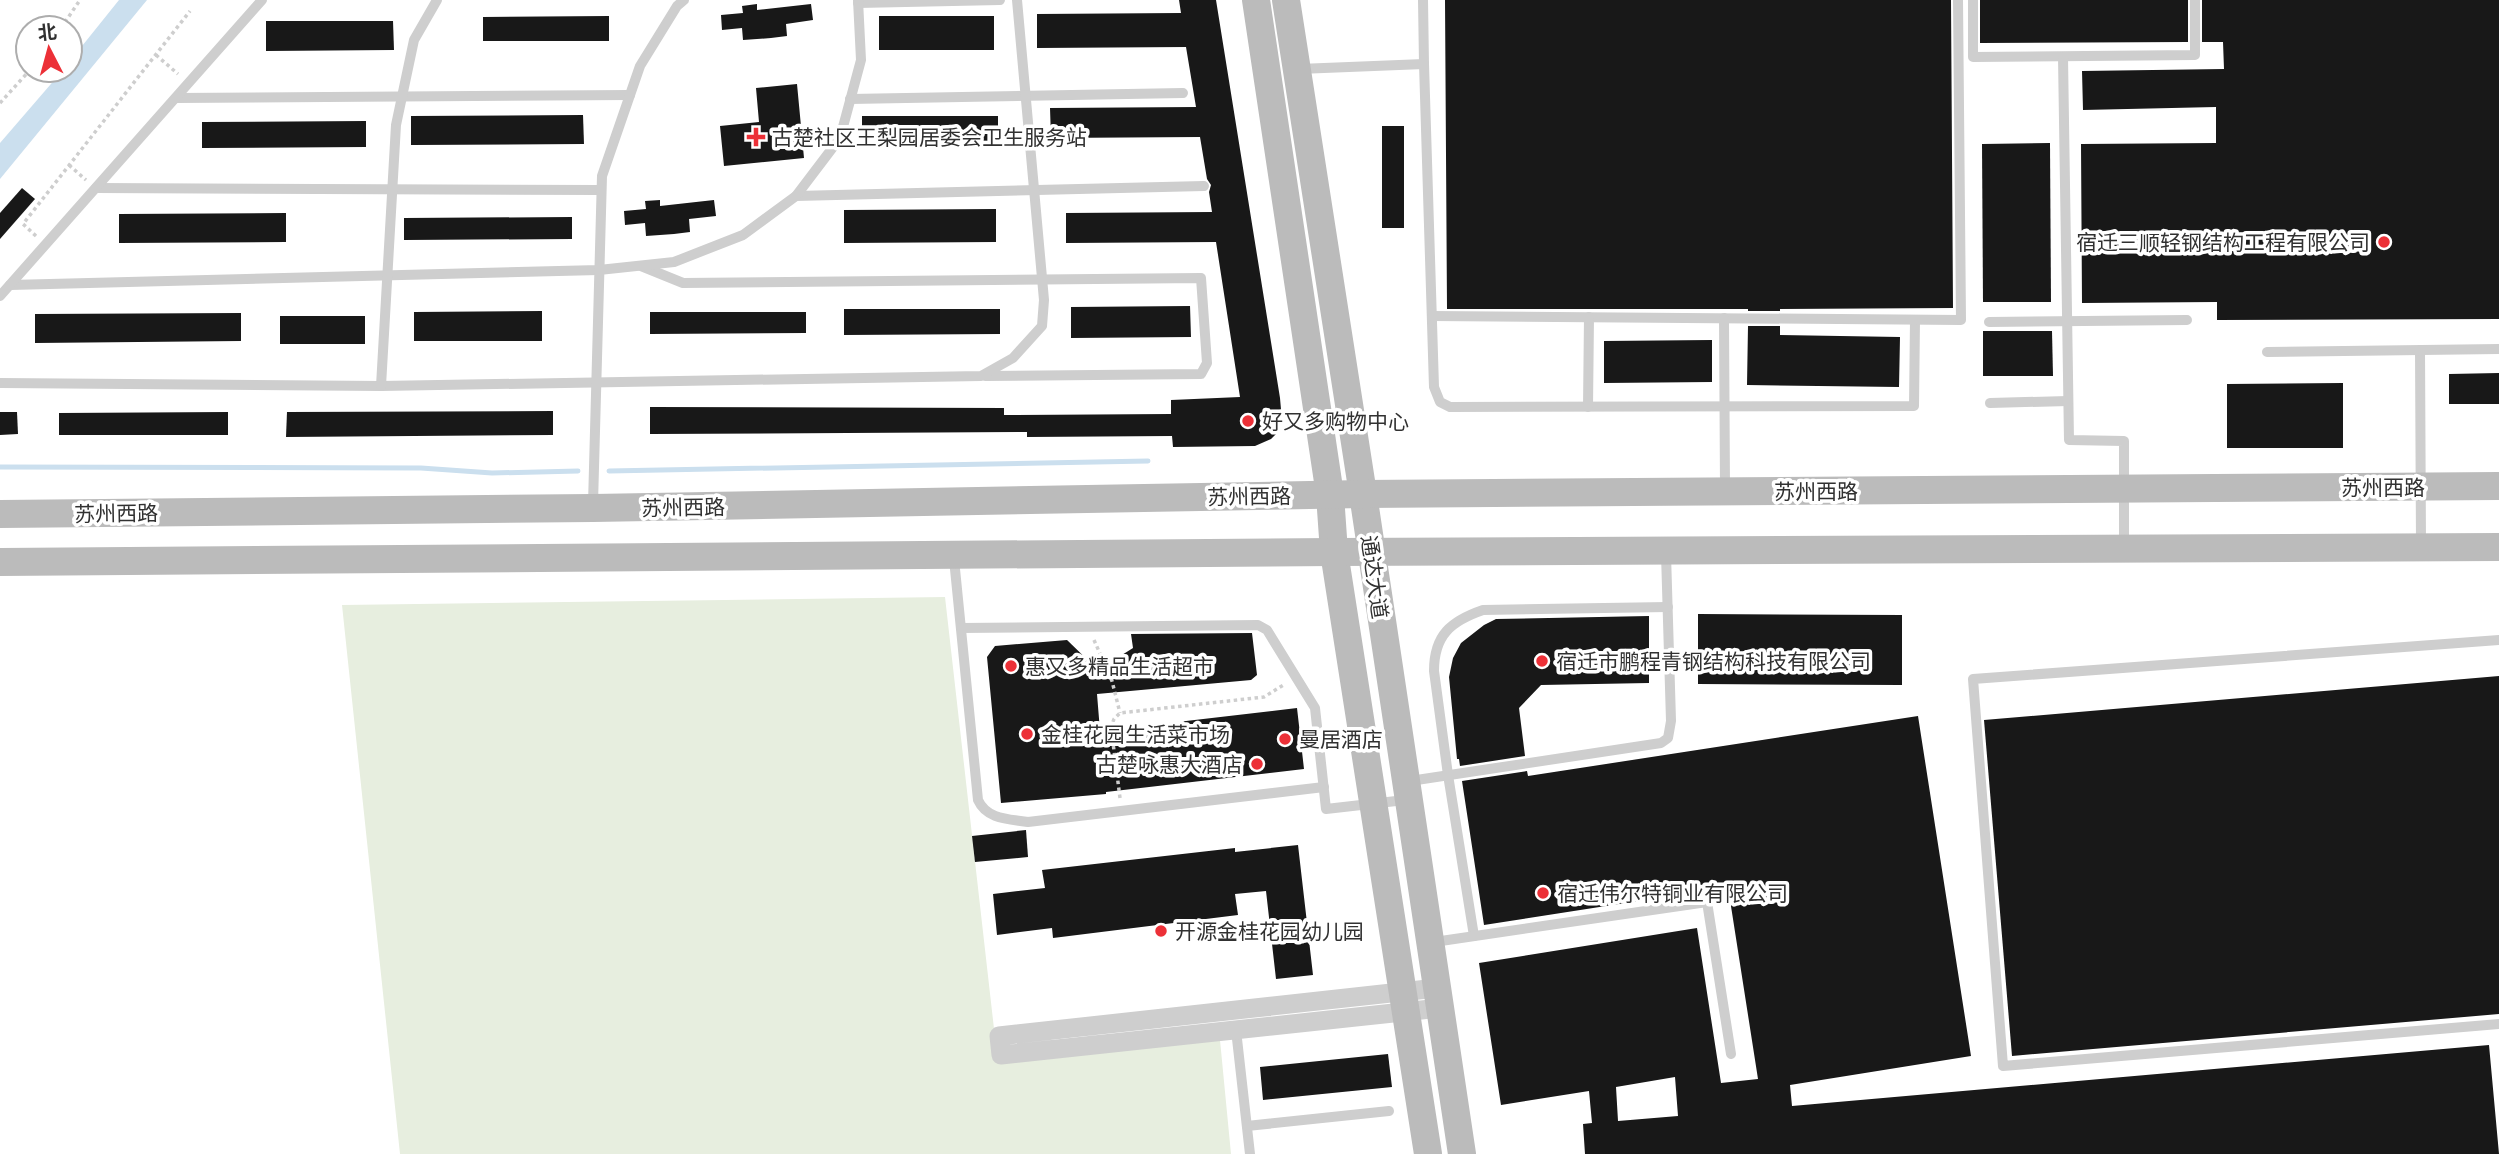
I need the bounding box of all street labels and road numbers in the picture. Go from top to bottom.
street label: 苏州西路 [2341,474,2425,500]
street label: 苏州西路 [1774,478,1858,504]
street label: 苏州西路 [1207,482,1291,510]
street label: 苏州西路 [641,493,725,521]
street label: 苏州西路 [74,499,158,527]
street label: 通达大道 [1356,534,1394,620]

